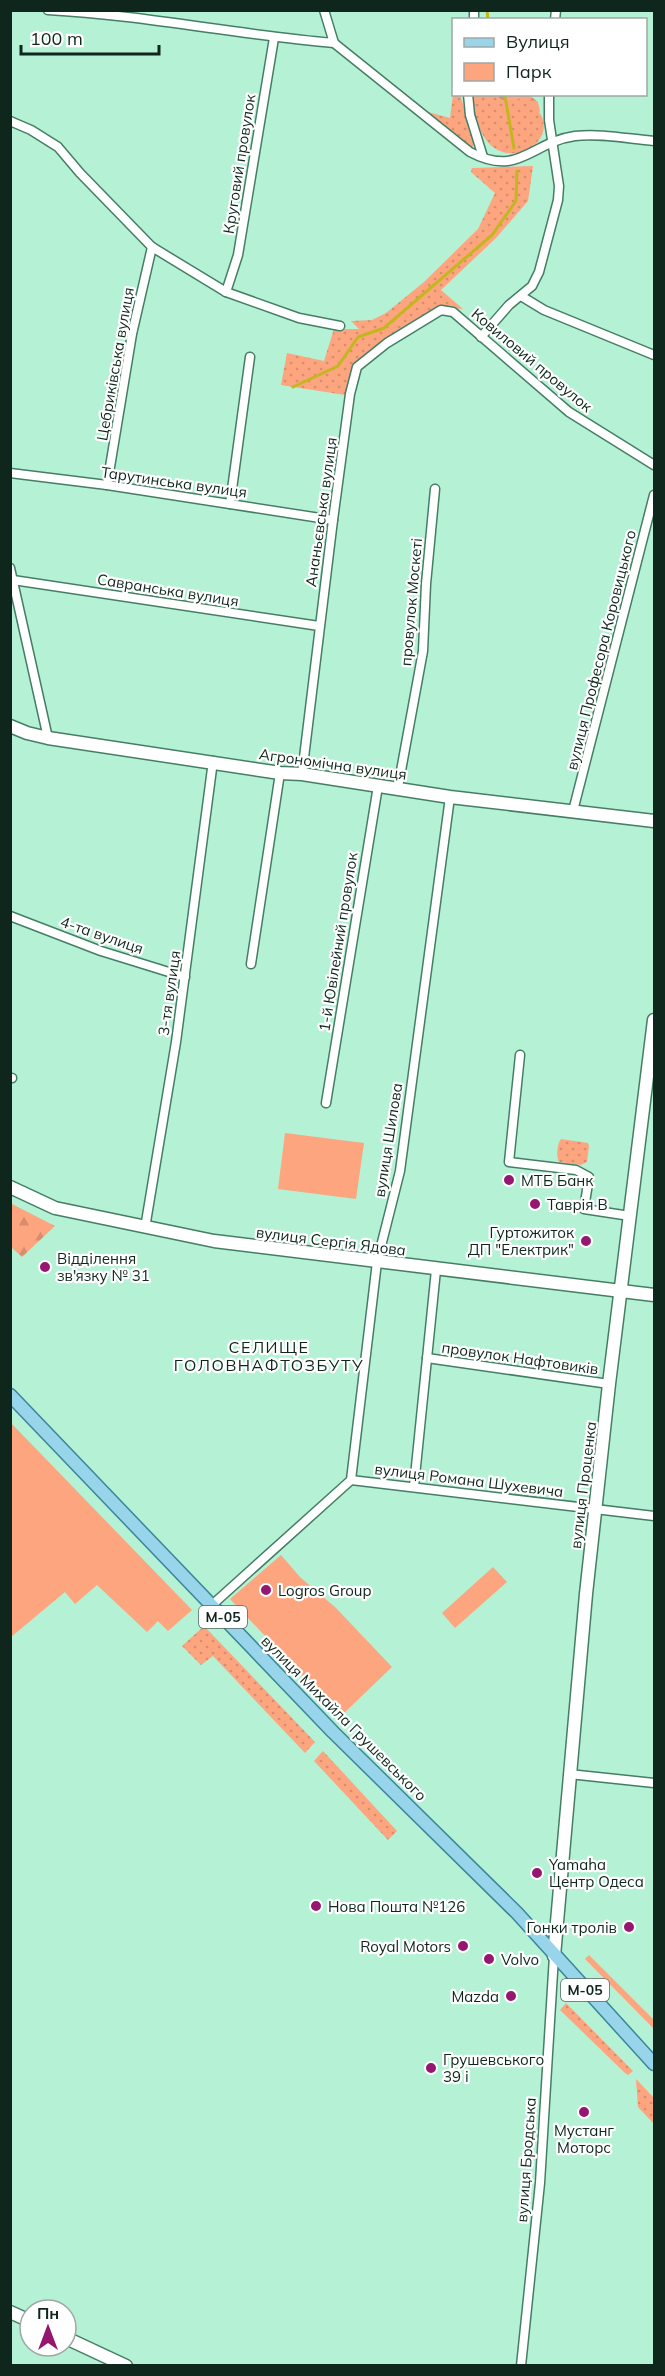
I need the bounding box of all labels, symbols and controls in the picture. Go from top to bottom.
scale bar [21,18,159,56]
legend [452,18,647,96]
text: 100 m [30,27,83,50]
text: Вулиця [506,30,570,53]
text: Парк [506,60,552,83]
street label: Круговий провулок [219,92,260,235]
street label: Цебриківська вулиця [92,286,138,442]
street label: Ковиловий провулок [468,304,597,417]
street label: Ананьєвська вулиця [301,436,341,588]
street label: Тарутинська вулиця [100,462,248,502]
street label: вулиця Професора Коровицького [562,528,640,772]
street label: провулок Москеті [396,537,426,667]
street label: Савранська вулиця [96,569,240,611]
street label: Агрономічна вулиця [258,744,408,784]
street label: 1-й Ювілейний провулок [314,850,362,1033]
street label: 4-та вулиця [58,912,146,958]
street label: 3-тя вулиця [154,949,184,1037]
street label: вулиця Шилова [370,1082,406,1198]
place label: МТБ Банк [521,1171,594,1190]
marker: МТБ Банк [502,1173,516,1187]
place label: Таврія В [547,1195,608,1214]
marker: Таврія В [528,1197,542,1211]
street label: вулиця Сергія Ядова [255,1222,407,1260]
place label: Гуртожиток ДП "Електрик" [468,1223,575,1259]
marker: Гуртожиток ДП "Електрик" [579,1234,593,1248]
place label: Відділення зв'язку № 31 [57,1249,150,1285]
marker: Відділення зв'язку № 31 [38,1260,52,1274]
district label: СЕЛИЩЕ ГОЛОВНАФТОЗБУТУ [174,1337,364,1375]
street label: провулок Нафтовиків [440,1338,600,1378]
street label: вулиця Проценка [566,1420,600,1550]
street label: вулиця Романа Шухевича [374,1459,564,1501]
place label: Logros Group [278,1581,372,1600]
marker: Logros Group [259,1583,273,1597]
road number: М-05 [199,1606,247,1628]
street label: вулиця Михайла Грушевського [257,1631,431,1805]
place label: Yamaha Центр Одеса [548,1855,644,1891]
marker: Yamaha Центр Одеса [530,1866,544,1880]
place label: Нова Пошта №126 [328,1897,465,1916]
marker: Нова Пошта №126 [309,1899,323,1913]
place label: Гонки тролів [526,1918,617,1937]
marker: Гонки тролів [622,1920,636,1934]
place label: Royal Motors [360,1937,451,1956]
marker: Royal Motors [456,1939,470,1953]
place label: Volvo [501,1950,539,1969]
marker: Volvo [482,1952,496,1966]
road number: М-05 [561,1979,609,2001]
place label: Mazda [451,1987,499,2006]
marker: Mazda [504,1989,518,2003]
place label: Грушевського 39 і [443,2050,544,2086]
marker: Грушевського 39 і [424,2061,438,2075]
street label: вулиця Бродська [512,2097,540,2223]
marker: Мустанг Моторс [577,2105,591,2119]
place label: Мустанг Моторс [554,2121,614,2157]
north arrow [18,2298,78,2358]
text: Пн [37,2303,59,2323]

